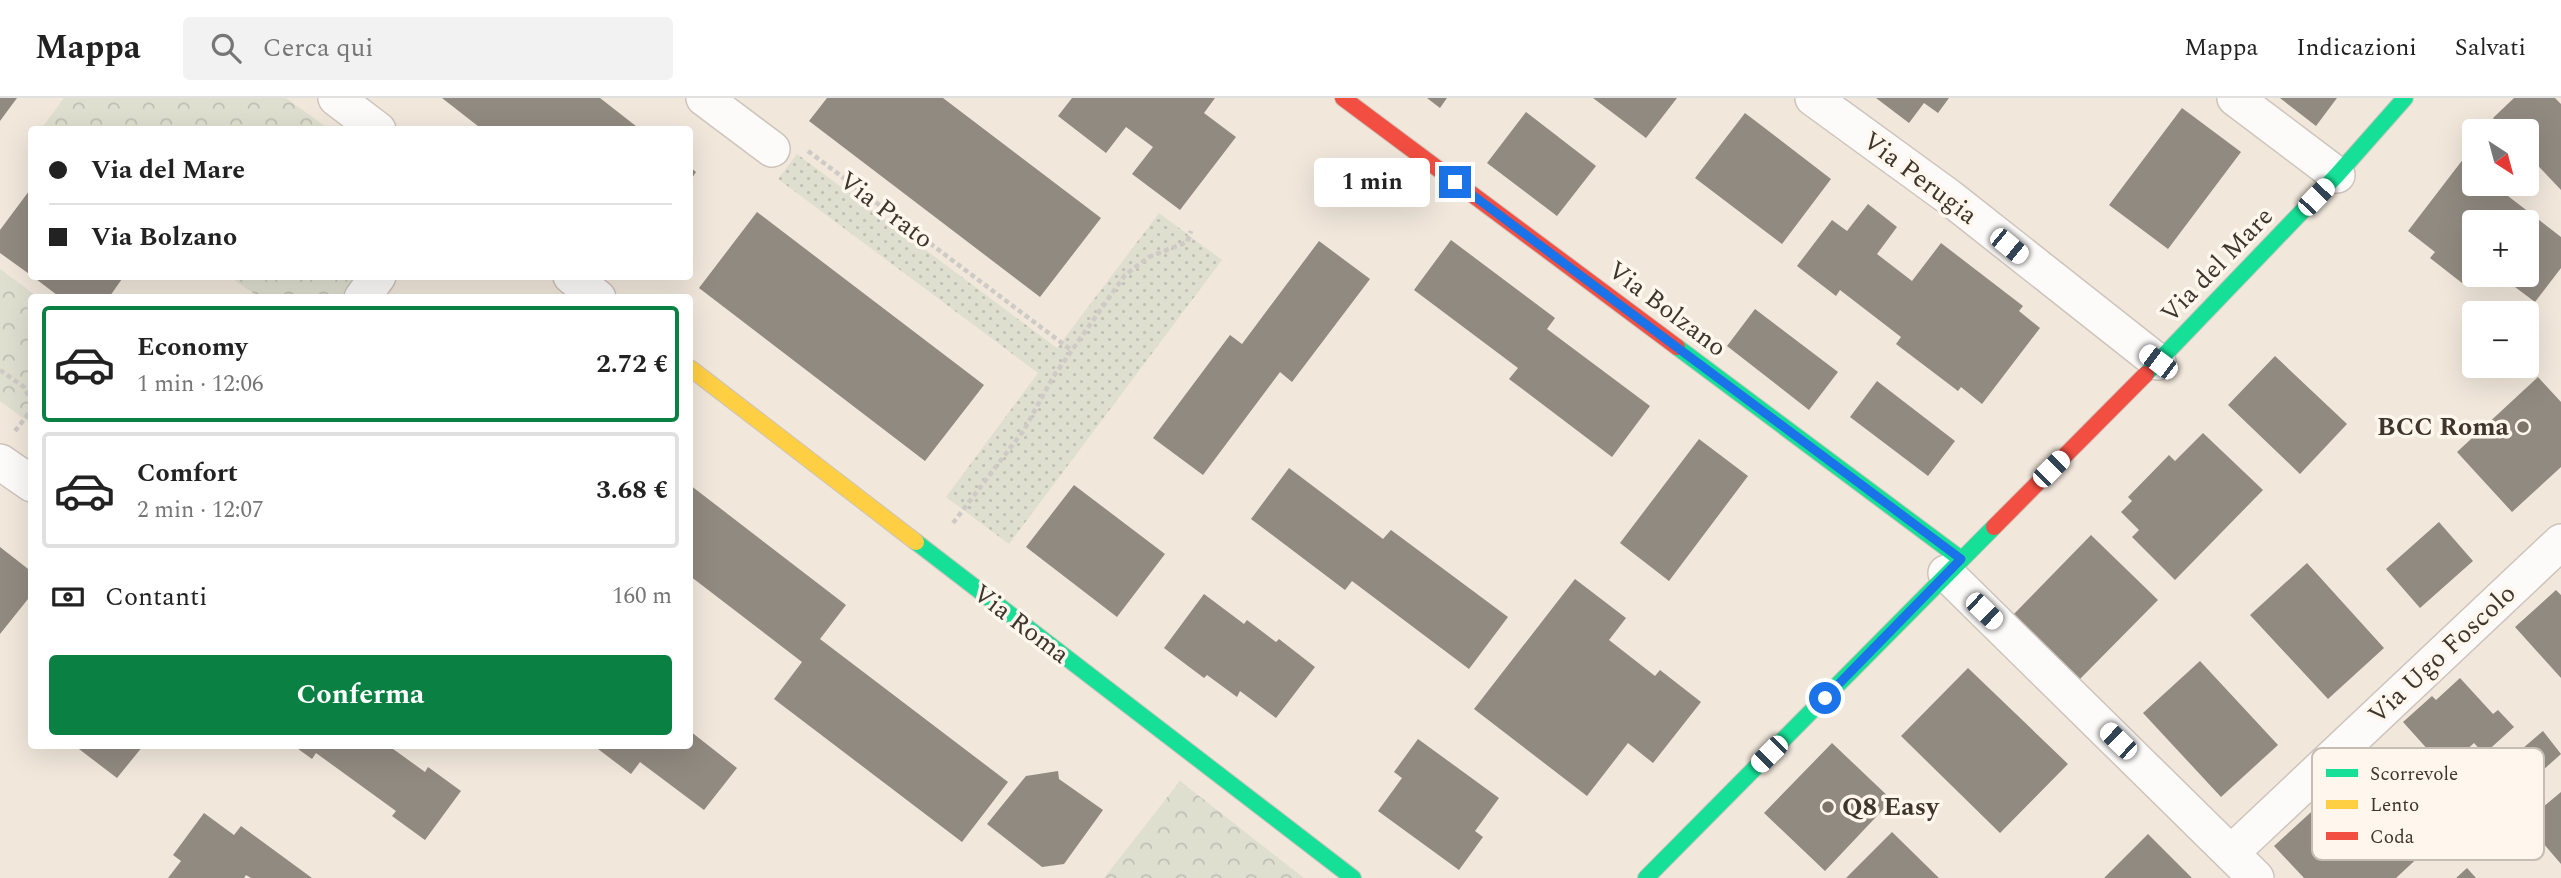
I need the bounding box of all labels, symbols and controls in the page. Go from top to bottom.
search box [183,17,673,80]
text: Mappa [35,23,141,73]
text: Cerca qui [263,28,373,68]
icon: search [207,29,245,67]
text: Mappa [2184,30,2258,66]
text: Indicazioni [2296,30,2417,66]
text: Salvati [2455,30,2526,66]
north arrow [2462,119,2539,196]
map controls [2462,119,2539,378]
street label: Via Perugia [1854,121,1986,235]
text: Via del Mare [91,150,245,190]
callout: 1 min [1315,158,1430,206]
street label: Via Prato [830,161,942,259]
text: 1 min [1341,165,1403,200]
route end [1439,166,1471,198]
car [2294,175,2339,219]
street label: Via del Mare [2151,198,2283,332]
button: + [2462,210,2539,287]
text: Via Bolzano [91,217,237,257]
car [1987,225,2032,267]
street label: Via Bolzano [1599,251,1735,367]
button: − [2462,301,2539,378]
text: Economy [137,327,247,367]
icon: car [53,333,116,396]
car [2135,341,2182,383]
text: 2.72 € [596,344,668,384]
text: 1 min · 12:06 [137,367,264,402]
place label: BCC Roma [2377,407,2510,447]
marker: BCC Roma [2515,419,2531,435]
car [2029,447,2074,491]
text: Comfort [137,453,238,493]
icon: car [53,459,116,522]
text: 3.68 € [596,470,668,510]
text: 2 min · 12:07 [137,493,264,528]
street label: Via Roma [964,574,1078,674]
street label: Via Ugo Foscolo [2359,575,2525,733]
text: Contanti [105,577,207,617]
icon: cash [49,578,87,616]
text: 160 m [612,579,672,614]
car [1962,589,2007,633]
button: Conferma [49,655,672,735]
route start [1809,682,1841,714]
car [2096,719,2141,763]
car [1747,732,1792,776]
legend [2312,748,2544,860]
text: Scorrevole [2370,760,2458,789]
place label: Q8 Easy [1842,787,1940,827]
text: Lento [2370,791,2419,820]
marker: Q8 Easy [1820,799,1836,815]
text: Coda [2370,823,2415,852]

